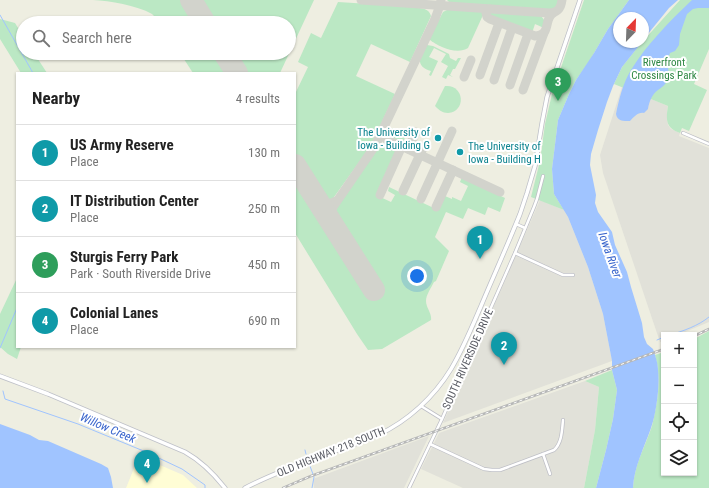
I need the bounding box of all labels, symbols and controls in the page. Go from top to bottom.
north arrow [613,12,649,48]
search box [16,16,296,60]
icon: search [30,27,52,49]
text: Search here [62,29,132,47]
park label: Riverfront Crossings Park [631,56,697,82]
pin: 3 [545,68,571,101]
text: Nearby [32,88,80,108]
text: 4 results [236,91,280,106]
place label: The University of Iowa - Building G [357,126,431,152]
marker: The University of Iowa - Building G [433,133,443,143]
text: US Army Reserve [70,136,174,154]
place label: The University of Iowa - Building H [468,140,541,166]
text: 1 [42,145,48,160]
text: 130 m [248,145,280,160]
marker: The University of Iowa - Building H [455,147,465,157]
text: Place [70,154,99,169]
text: IT Distribution Center [70,192,199,210]
text: 2 [42,201,48,216]
text: 250 m [248,201,280,216]
text: Place [70,210,99,225]
pin: 1 [467,226,493,259]
water label: Iowa River [595,230,625,280]
text: Sturgis Ferry Park [70,248,179,266]
text: 3 [42,257,48,272]
text: 450 m [248,257,280,272]
text: Park · South Riverside Drive [70,266,211,281]
your location [407,266,427,286]
text: Colonial Lanes [70,304,158,322]
street label: SOUTH RIVERSIDE DRIVE [440,306,496,411]
text: 4 [42,313,48,328]
text: 690 m [248,313,280,328]
text: Place [70,322,99,337]
pin: 2 [491,332,517,365]
map controls [661,332,697,476]
button: + [661,332,697,368]
button: − [661,368,697,404]
button: locate [661,404,697,440]
water label: Willow Creek [78,410,139,446]
street label: OLD HIGHWAY 218 SOUTH [275,424,387,480]
button: layers [661,440,697,476]
pin: 4 [134,450,160,483]

